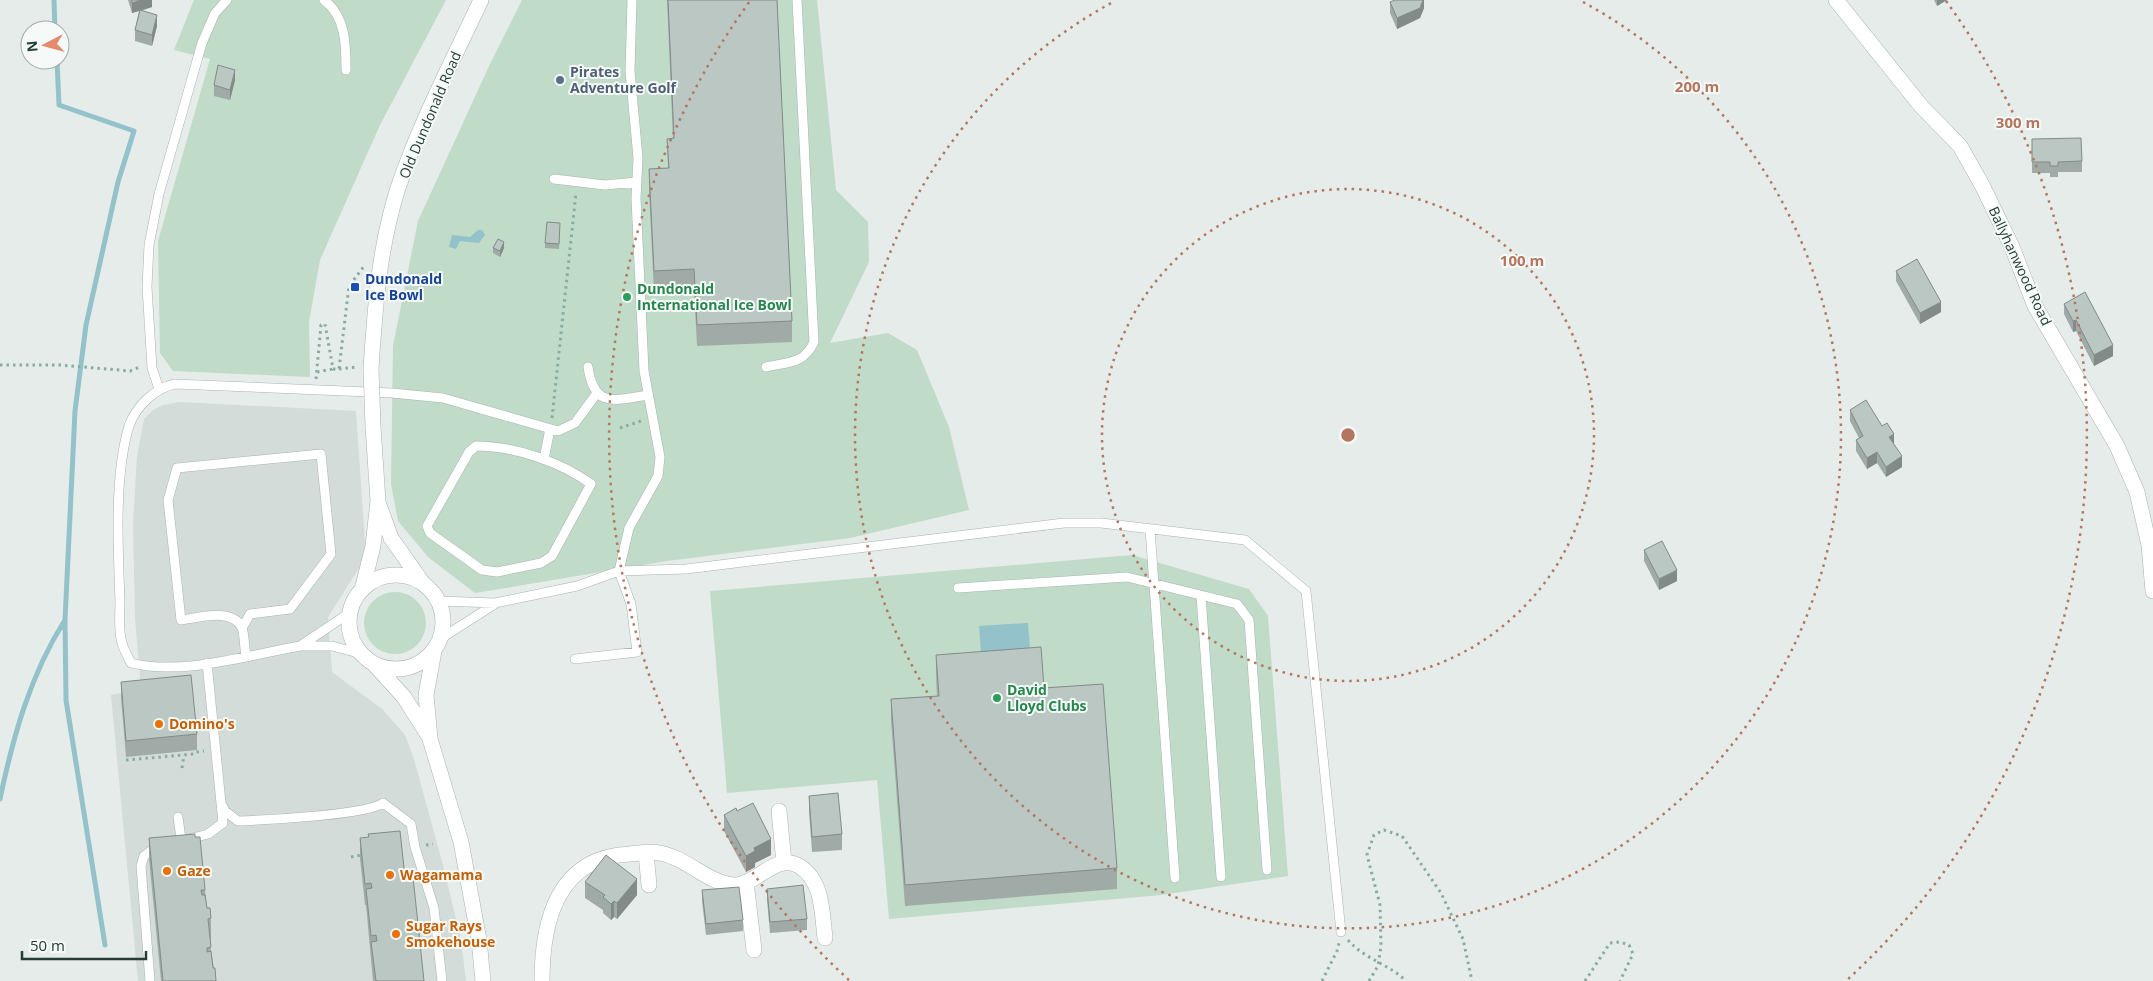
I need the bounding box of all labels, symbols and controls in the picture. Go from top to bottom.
north arrow [20,20,70,70]
text: N [22,40,42,53]
street label: Old Dundonald Road [394,48,465,181]
place label: Pirates Adventure Golf [570,62,678,97]
marker: Pirates Adventure Golf [554,74,566,86]
text: 200 m [1675,76,1719,96]
text: 300 m [1996,112,2040,132]
street label: Ballyhanwood Road [1985,203,2056,328]
text: 100 m [1500,250,1544,270]
place label: Dundonald Ice Bowl [365,269,442,304]
place label: Dundonald International Ice Bowl [637,279,792,314]
marker: Dundonald Ice Bowl [349,281,361,293]
marker: Dundonald International Ice Bowl [621,291,633,303]
centre of rings [1339,426,1357,444]
place label: David Lloyd Clubs [1007,680,1087,715]
marker: David Lloyd Clubs [991,692,1003,704]
place label: Domino's [169,714,235,733]
marker: Domino's [153,718,165,730]
place label: Gaze [177,861,211,880]
marker: Gaze [161,865,173,877]
place label: Wagamama [400,865,483,884]
marker: Wagamama [384,869,396,881]
place label: Sugar Rays Smokehouse [406,916,495,951]
scale bar [22,928,146,960]
marker: Sugar Rays Smokehouse [390,928,402,940]
text: 50 m [30,935,65,955]

